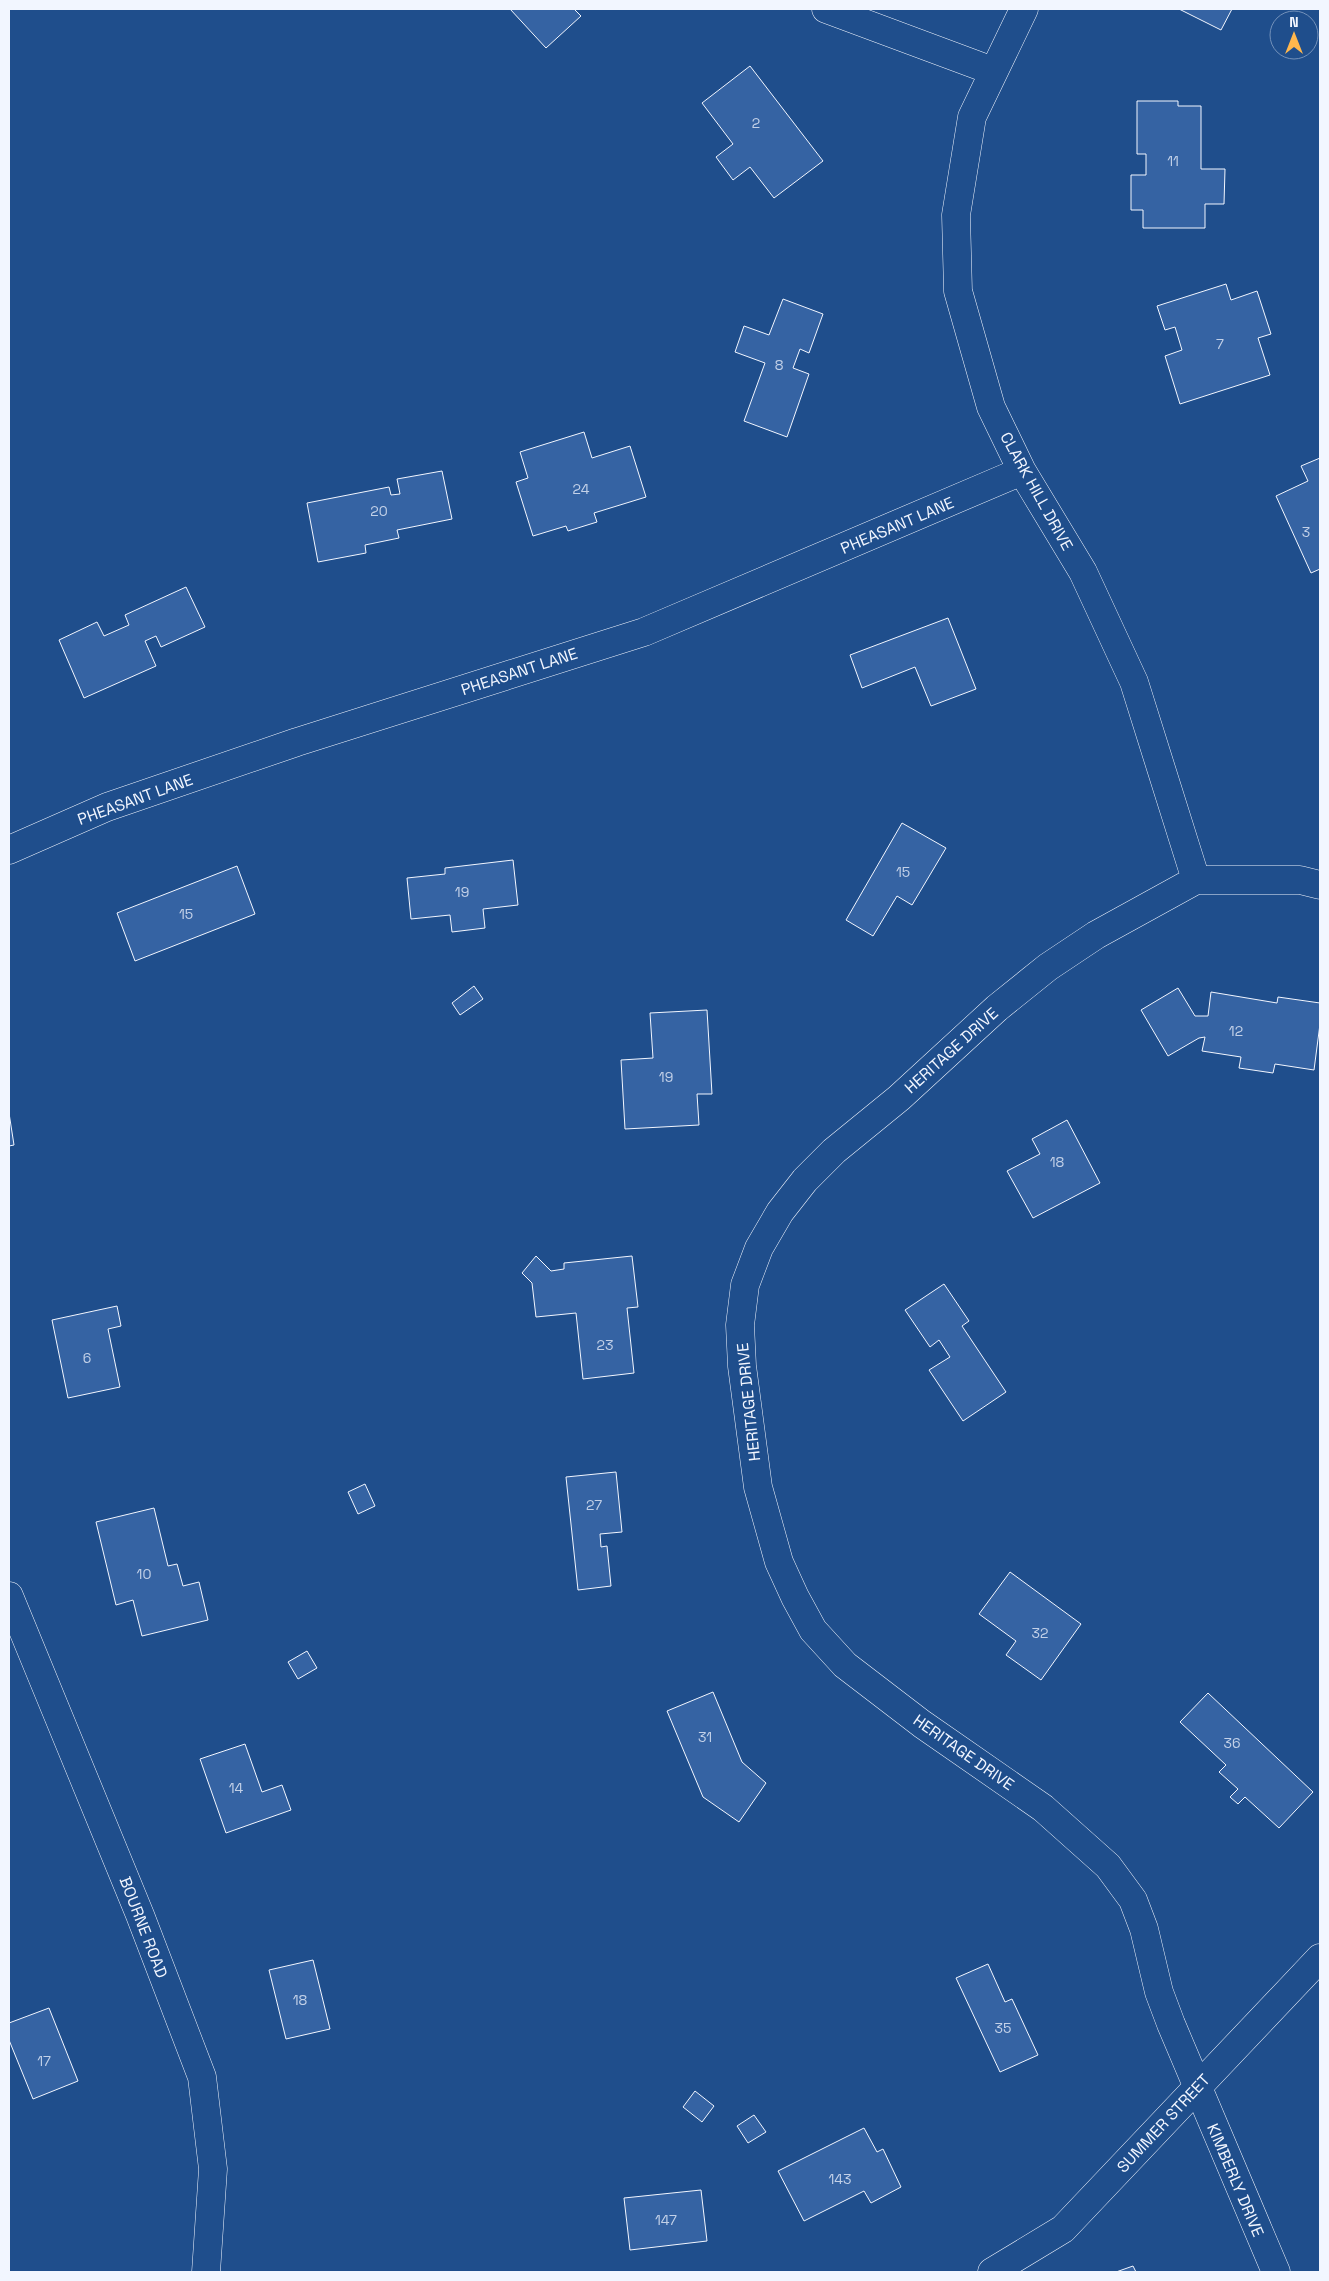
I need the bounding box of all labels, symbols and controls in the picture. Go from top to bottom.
north arrow [1269,10,1319,60]
text: N [1289,13,1299,31]
house number: 2 [752,114,760,132]
house number: 11 [1167,152,1179,170]
house number: 7 [1216,335,1224,353]
house number: 8 [775,356,784,374]
street label: CLARK HILL DRIVE [995,428,1078,554]
house number: 24 [573,480,590,498]
street label: PHEASANT LANE [837,492,957,559]
house number: 20 [370,502,388,520]
house number: 3 [1302,523,1310,541]
street label: PHEASANT LANE [458,643,580,700]
street label: PHEASANT LANE [75,769,196,830]
house number: 15 [896,863,910,881]
house number: 19 [455,883,469,901]
house number: 15 [179,905,193,923]
street label: HERITAGE DRIVE [900,1003,1003,1098]
house number: 12 [1229,1022,1243,1040]
house number: 19 [659,1068,673,1086]
house number: 18 [1050,1153,1065,1171]
house number: 23 [597,1336,613,1354]
street label: HERITAGE DRIVE [732,1342,765,1462]
house number: 6 [83,1349,91,1367]
house number: 27 [586,1496,602,1514]
house number: 10 [137,1565,151,1583]
house number: 32 [1032,1624,1048,1642]
street label: HERITAGE DRIVE [909,1710,1018,1795]
house number: 31 [698,1728,712,1746]
house number: 36 [1223,1734,1241,1752]
house number: 14 [229,1779,244,1797]
street label: BOURNE ROAD [115,1873,173,1981]
house number: 18 [293,1991,308,2009]
house number: 35 [995,2019,1011,2037]
house number: 17 [37,2052,51,2070]
street label: SUMMER STREET [1112,2070,1215,2177]
street label: KIMBERLY DRIVE [1202,2120,1269,2240]
house number: 143 [828,2170,852,2188]
house number: 147 [655,2211,677,2229]

